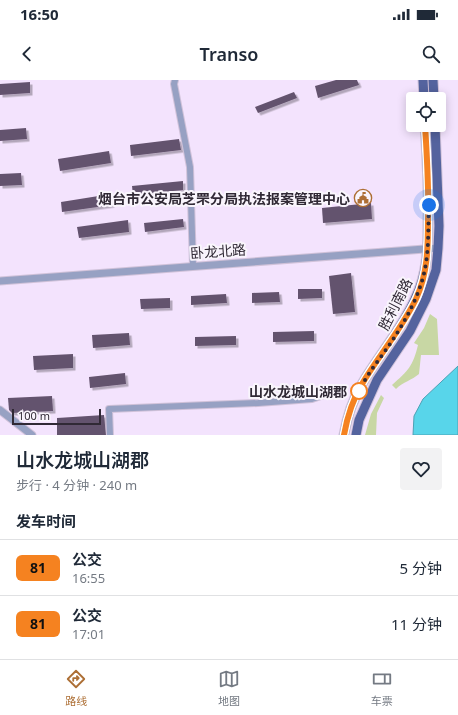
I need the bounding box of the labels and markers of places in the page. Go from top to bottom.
public building icon: 烟台市公安局芝罘分局执法报案管理中心 [353,188,373,208]
place label: 烟台市公安局芝罘分局执法报案管理中心 [98,189,350,208]
place label: 山水龙城山湖郡 [249,382,347,401]
marker: 山水龙城山湖郡 [350,382,368,400]

